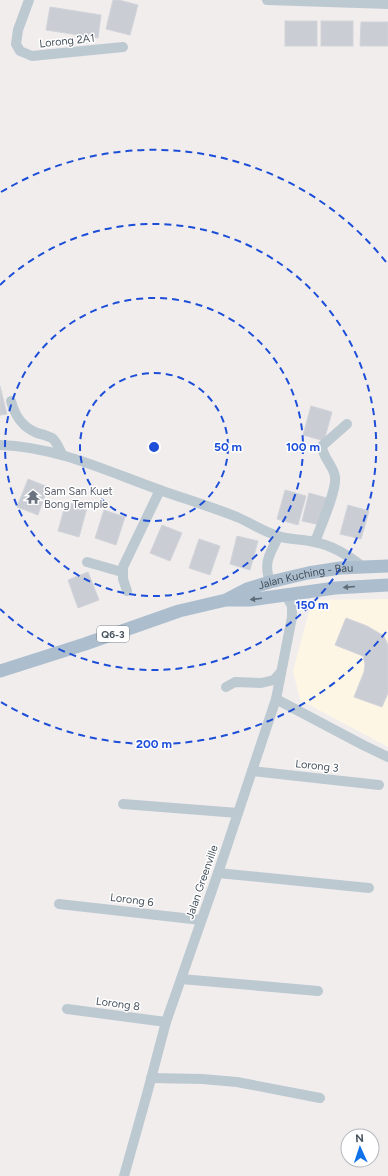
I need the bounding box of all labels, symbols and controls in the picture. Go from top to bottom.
street label: Lorong 2A1 [39,32,95,50]
centre of rings [147,440,161,454]
text: 50 m [214,440,242,454]
text: 100 m [286,440,320,454]
place label: Sam San Kuet Bong Temple [44,485,113,511]
temple icon: Sam San Kuet Bong Temple [25,489,41,505]
street label: Jalan Kuching - Bau [256,561,353,592]
one-way arrow [343,584,355,591]
one-way arrow [250,596,262,602]
text: 150 m [295,598,329,612]
road number: Q6-3 [97,626,129,642]
text: 200 m [136,737,172,751]
street label: Lorong 3 [295,757,339,775]
street label: Jalan Greenville [183,843,221,921]
street label: Lorong 6 [109,891,155,909]
street label: Lorong 8 [95,994,141,1014]
north arrow [340,1128,380,1168]
text: N [355,1132,364,1145]

